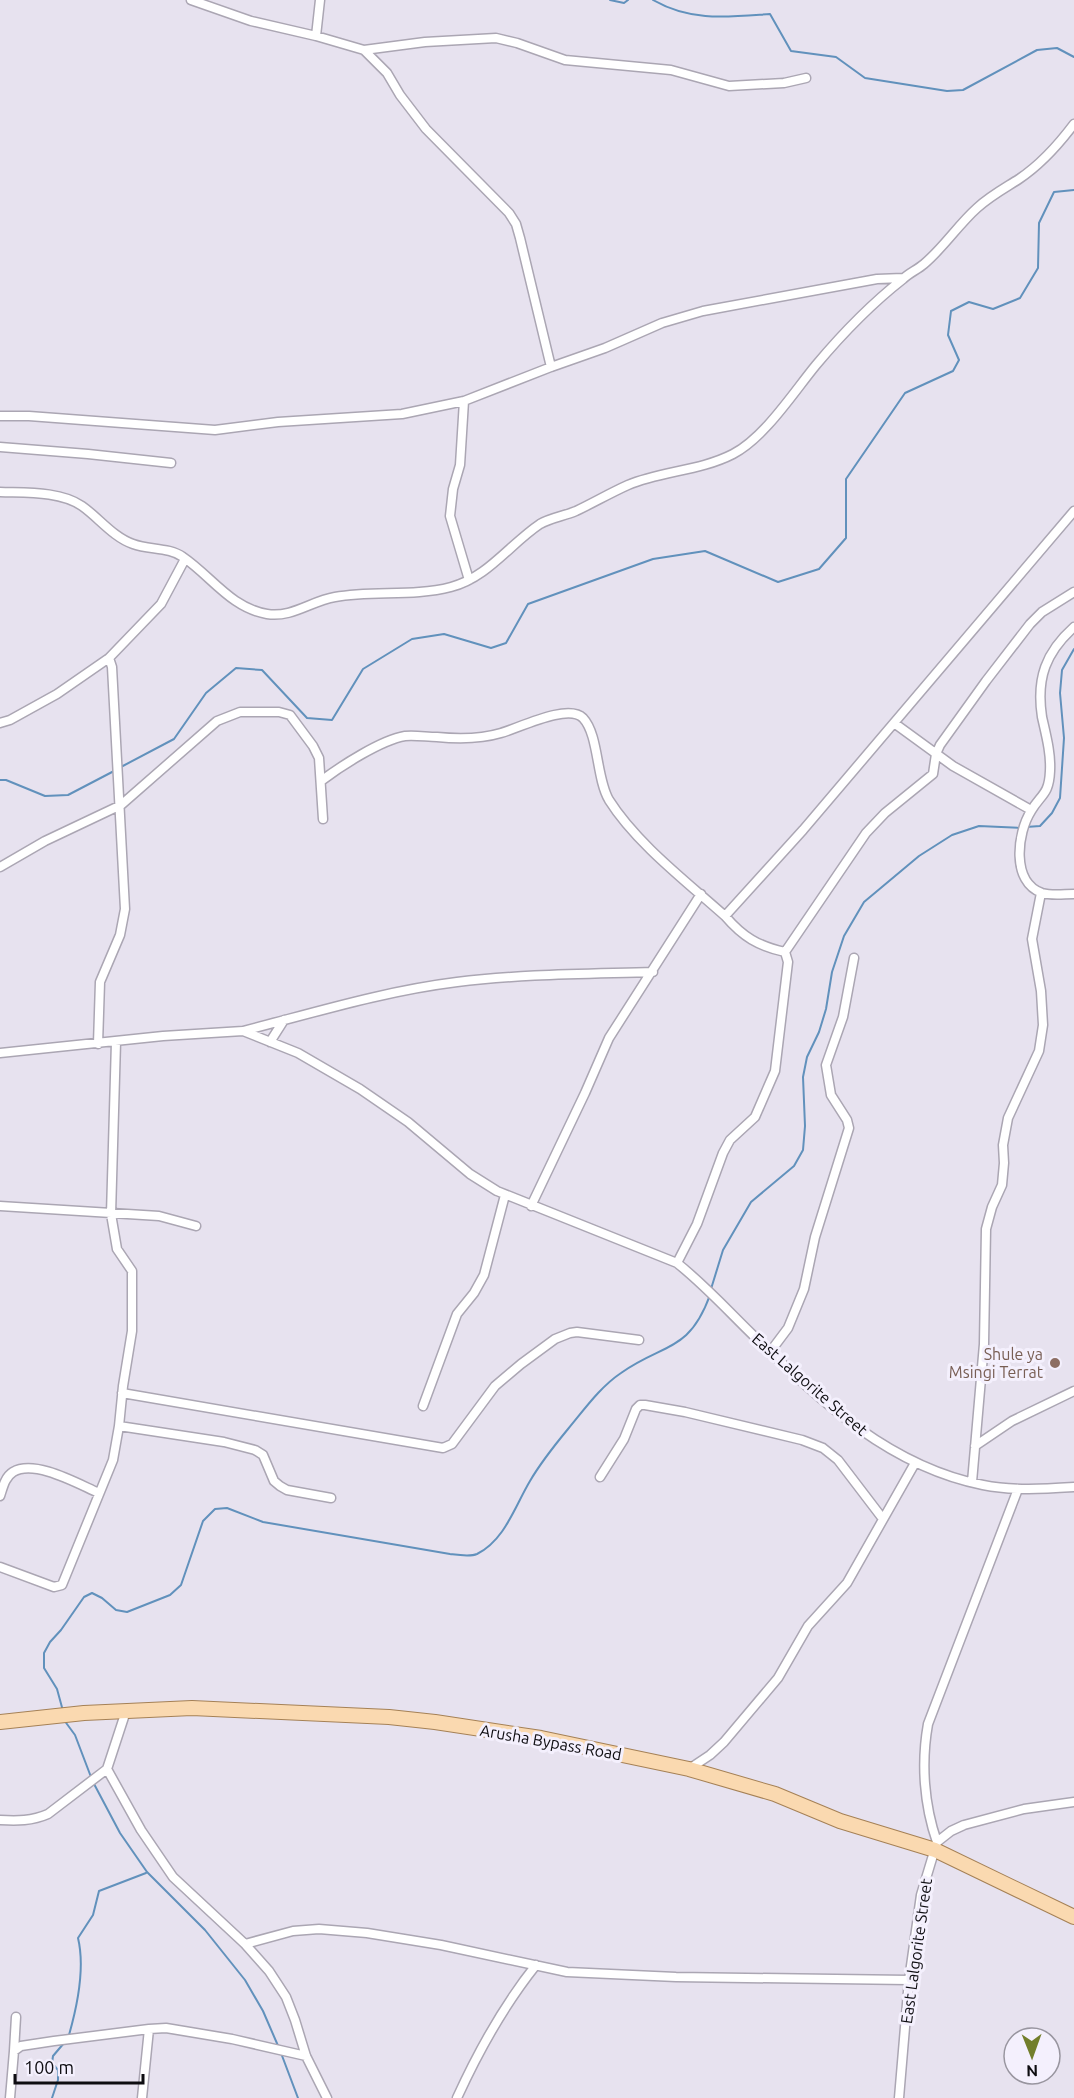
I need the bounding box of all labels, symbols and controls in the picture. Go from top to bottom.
street label: East Lalgorite Street [749,1329,872,1439]
place label: Shule ya Msingi Terrat [949,1345,1044,1381]
marker: Shule ya Msingi Terrat [1048,1356,1062,1370]
street label: Arusha Bypass Road [479,1721,623,1763]
street label: East Lalgorite Street [897,1876,935,2025]
north arrow [1002,2026,1062,2086]
scale bar [15,2047,142,2085]
text: 100 m [24,2057,74,2077]
text: N [1026,2062,1038,2080]

